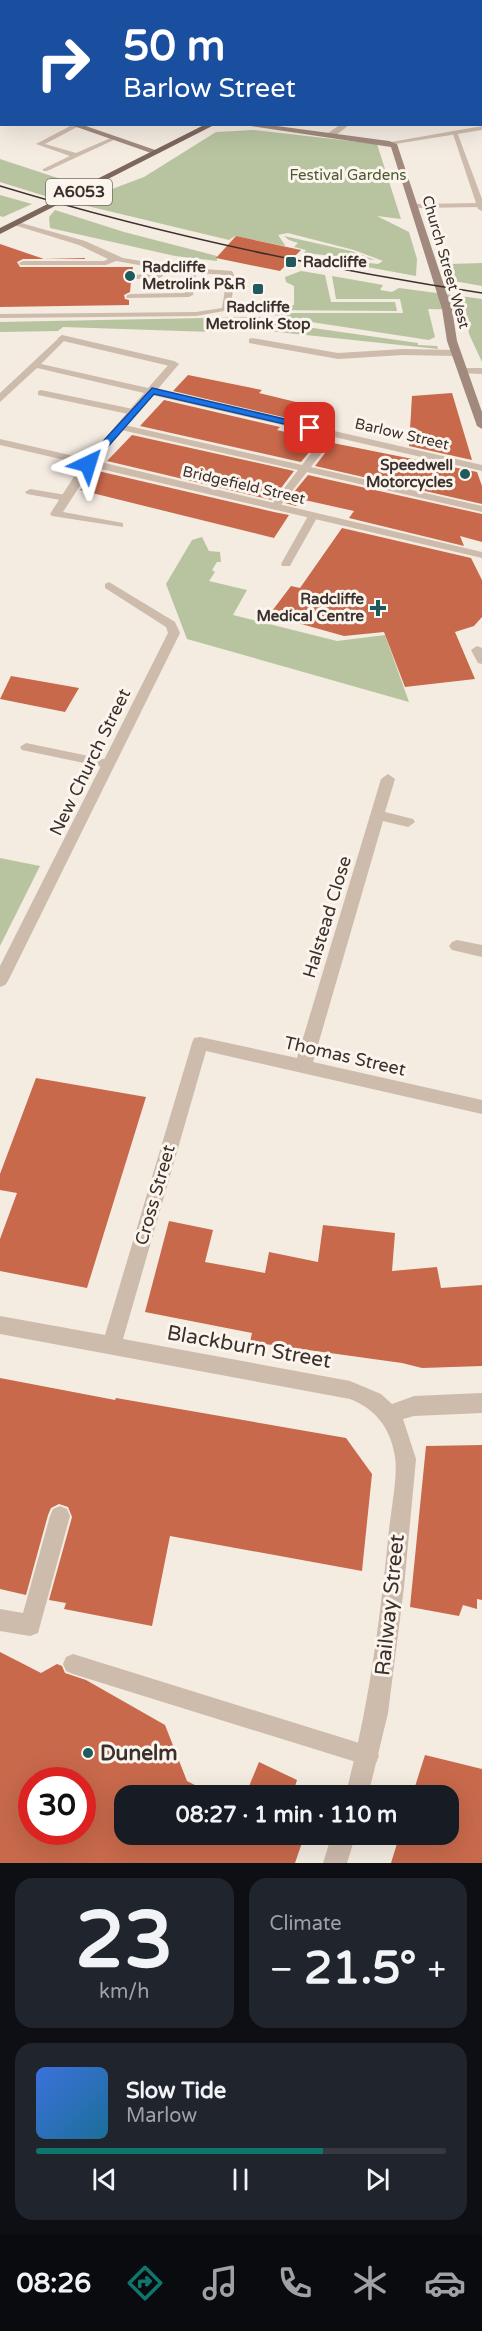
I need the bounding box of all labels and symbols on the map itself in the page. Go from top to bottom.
park label: Festival Gardens [289,166,407,184]
road number: A6053 [46,179,112,205]
street label: Church Street West [418,193,474,331]
place label: Radcliffe [303,253,367,271]
marker: Radcliffe [284,255,298,269]
place label: Radcliffe Metrolink P&R [142,258,245,293]
marker: Radcliffe Metrolink P&R [123,269,137,283]
marker: Radcliffe Metrolink Stop [251,282,265,296]
place label: Radcliffe Metrolink Stop [206,298,311,334]
pin [284,402,335,453]
street label: Barlow Street [353,414,451,454]
position arrow [56,432,120,496]
place label: Speedwell Motorcycles [366,456,453,492]
street label: Bridgefield Street [181,462,307,508]
marker: Speedwell Motorcycles [458,467,472,481]
place label: Radcliffe Medical Centre [257,590,365,625]
marker: Radcliffe Medical Centre [369,599,387,617]
street label: New Church Street [45,685,135,839]
street label: Halstead Close [298,853,356,981]
street label: Thomas Street [282,1031,408,1081]
street label: Cross Street [130,1142,180,1248]
street label: Blackburn Street [165,1320,333,1374]
street label: Railway Street [370,1533,410,1677]
place label: Dunelm [100,1741,178,1766]
marker: Dunelm [81,1746,95,1760]
speed limit sign: 30 [18,1767,96,1845]

